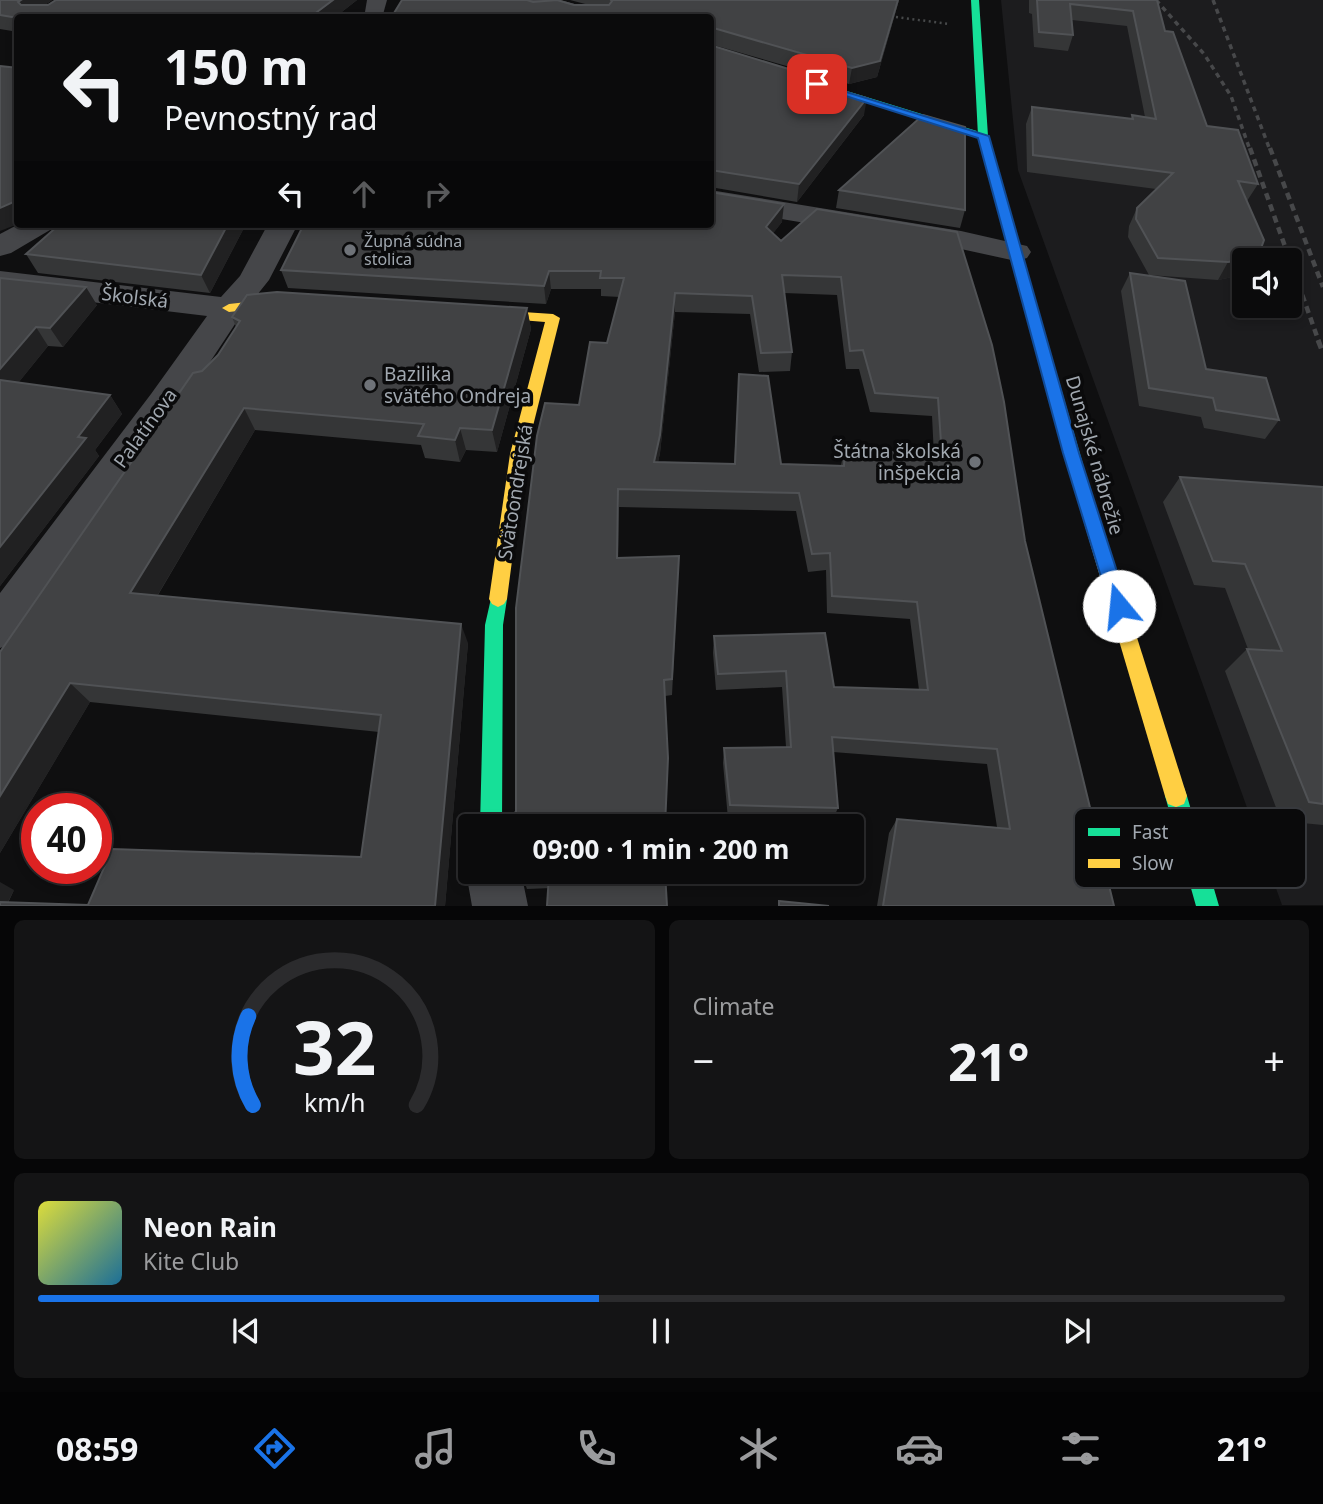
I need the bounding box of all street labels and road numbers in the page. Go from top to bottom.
street label: Školská [100,280,170,314]
street label: Dunajské nábrežie [1060,372,1130,538]
street label: Palatínova [107,383,183,473]
street label: Svätoondrejská [491,422,539,562]

